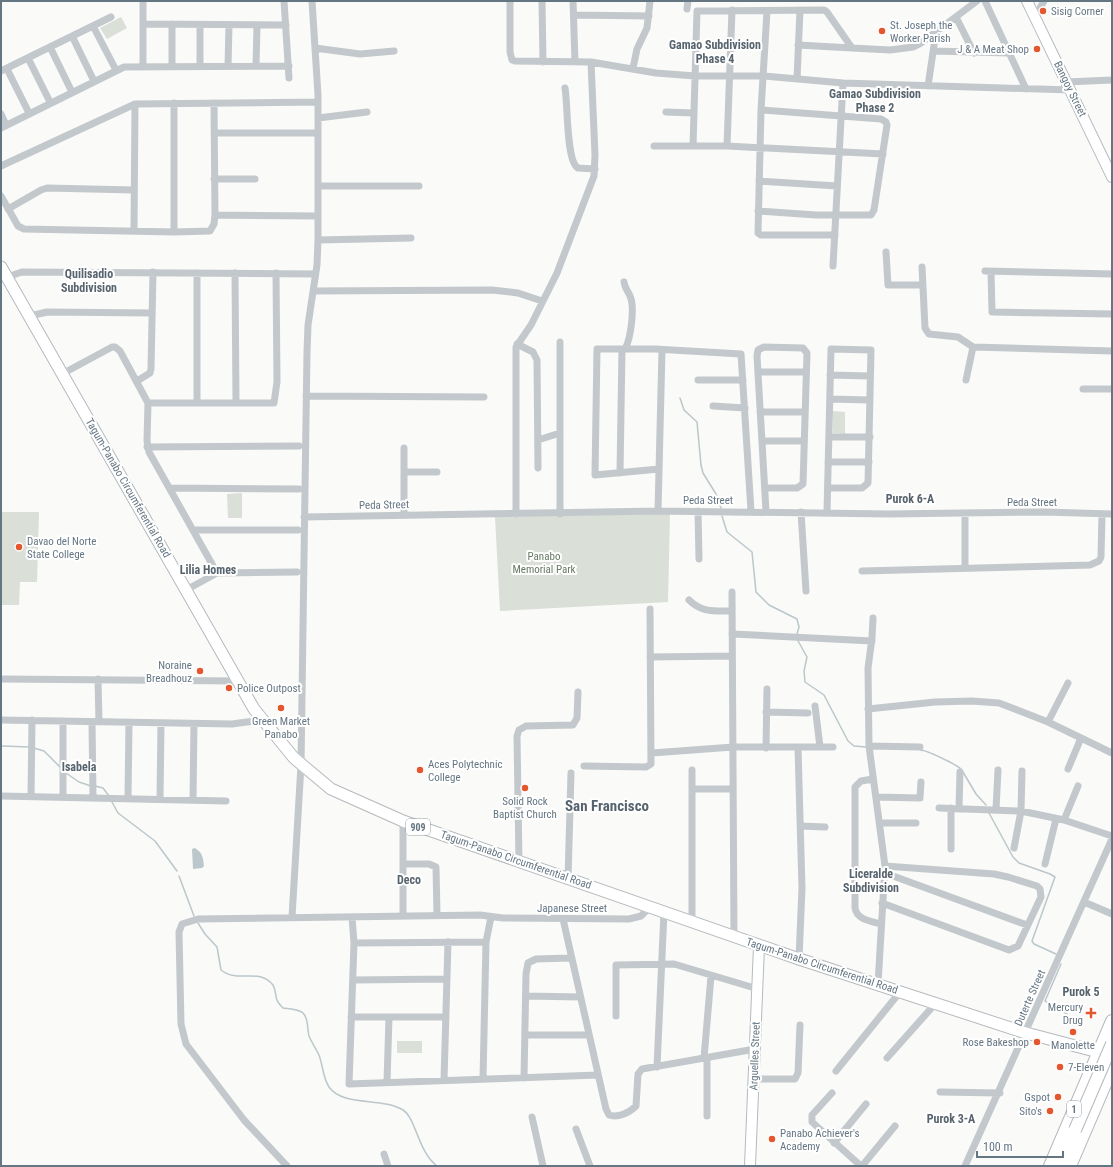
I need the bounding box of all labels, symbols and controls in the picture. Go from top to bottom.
place label: Sisig Corner [1051,5,1104,18]
marker: Sisig Corner [1038,6,1048,16]
place label: St. Joseph the Worker Parish [890,19,952,45]
marker: St. Joseph the Worker Parish [877,26,887,36]
district label: Gamao Subdivision Phase 4 [669,38,761,66]
place label: J & A Meat Shop [957,43,1029,56]
marker: J & A Meat Shop [1032,44,1042,54]
street label: Bangoy Street [1051,59,1089,119]
district label: Gamao Subdivision Phase 2 [829,87,921,115]
district label: Quilisadio Subdivision [61,267,117,295]
street label: Tagum-Panabo Circumferential Road [83,416,173,560]
district label: Purok 6-A [886,492,935,506]
street label: Peda Street [683,494,733,507]
street label: Peda Street [1007,496,1057,509]
street label: Peda Street [359,498,409,512]
place label: Davao del Norte State College [27,535,96,561]
marker: Davao del Norte State College [14,542,24,552]
park label: Panabo Memorial Park [512,550,576,576]
district label: Lilia Homes [180,563,237,577]
place label: Noraine Breadhouz [146,659,192,685]
marker: Noraine Breadhouz [195,666,205,676]
place label: Police Outpost [237,682,301,695]
marker: Police Outpost [224,683,234,693]
marker: Green Market Panabo [276,703,286,713]
place label: Green Market Panabo [252,715,310,741]
place label: Aces Polytechnic College [428,758,503,784]
district label: Isabela [62,760,97,774]
marker: Aces Polytechnic College [415,765,425,775]
marker: Solid Rock Baptist Church [520,783,530,793]
place label: Solid Rock Baptist Church [493,795,557,821]
district label: San Francisco [565,797,649,815]
road number: 909 [406,819,430,835]
street label: Tagum-Panabo Circumferential Road [439,828,593,892]
district label: Liceralde Subdivision [843,867,899,895]
district label: Deco [397,873,421,887]
street label: Japanese Street [537,902,607,915]
street label: Tagum-Panabo Circumferential Road [745,935,899,997]
street label: Duterte Street [1012,968,1048,1028]
district label: Purok 5 [1062,985,1100,999]
place label: Mercury Drug [1048,1001,1083,1027]
marker: Mercury Drug [1086,1008,1096,1018]
street label: Arguelles Street [747,1021,763,1091]
marker: Manolette [1068,1027,1078,1037]
place label: Rose Bakeshop [962,1036,1029,1049]
marker: Rose Bakeshop [1032,1037,1042,1047]
place label: Manolette [1051,1039,1095,1052]
place label: 7-Eleven [1068,1061,1104,1074]
marker: 7-Eleven [1055,1062,1065,1072]
place label: Gspot [1024,1091,1050,1104]
marker: Gspot [1053,1092,1063,1102]
road number: 1 [1067,1101,1081,1117]
place label: Sito's [1019,1105,1042,1118]
marker: Sito's [1045,1106,1055,1116]
district label: Purok 3-A [927,1112,976,1126]
place label: Panabo Achiever's Academy [780,1127,859,1153]
scale bar [977,1133,1063,1159]
marker: Panabo Achiever's Academy [767,1134,777,1144]
text: 100 m [983,1140,1013,1154]

